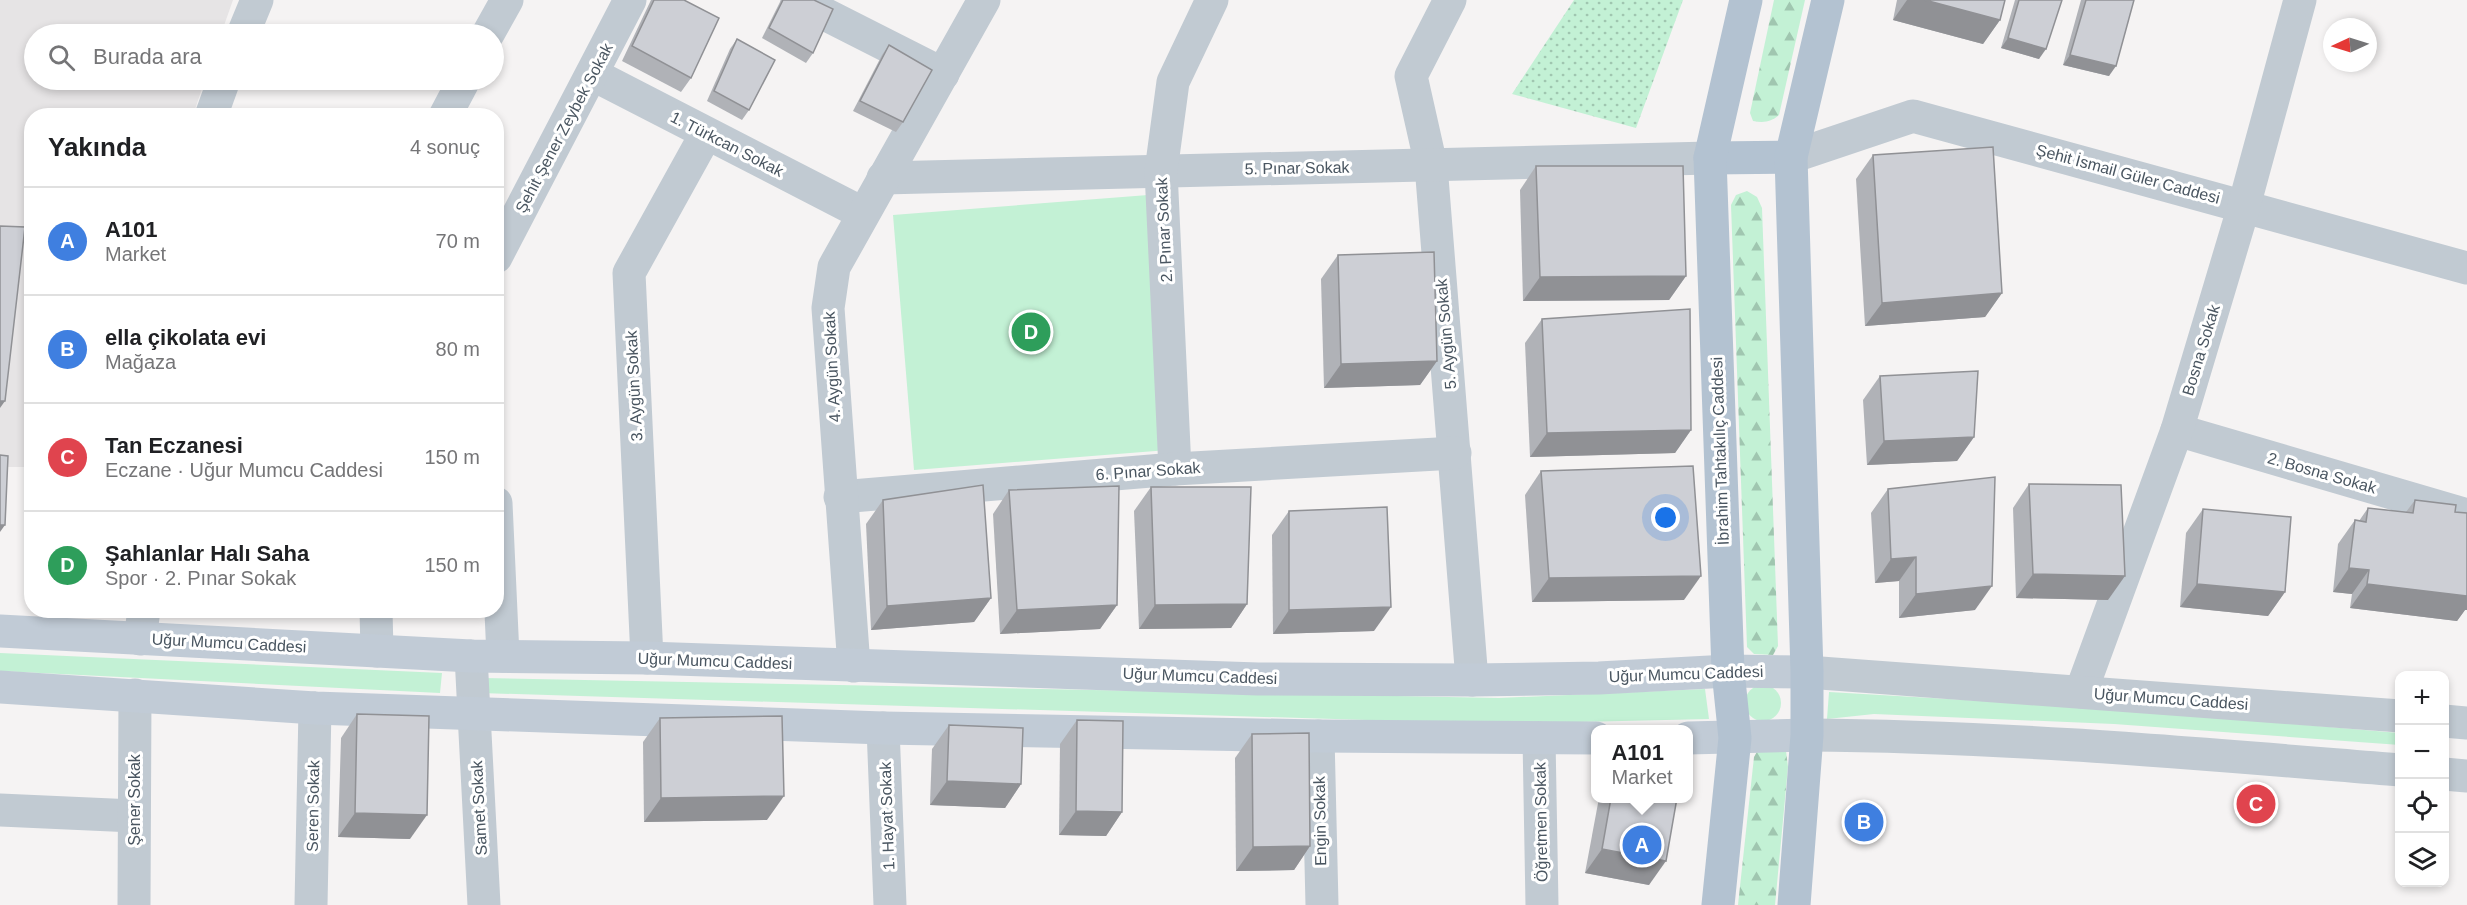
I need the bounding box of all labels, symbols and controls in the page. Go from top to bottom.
north arrow [2323,18,2377,72]
search box [24,24,504,90]
street label: Şehit Şener Zeybek Sokak [512,39,616,216]
icon: search [45,41,78,74]
text: Burada ara [93,44,202,69]
street label: 1. Türkcan Sokak [668,108,787,180]
text: Yakında [48,132,146,162]
text: 4 sonuç [410,136,480,158]
street label: Şehit İsmail Güler Caddesi [2034,140,2222,207]
street label: 5. Pınar Sokak [1244,159,1351,177]
street label: 2. Pınar Sokak [1153,176,1175,283]
text: A101 [105,217,158,242]
text: A [60,230,75,252]
text: 70 m [436,230,480,252]
text: Market [105,243,166,265]
street label: 5. Aygün Sokak [1433,277,1459,390]
street label: Bosna Sokak [2179,301,2223,398]
street label: 4. Aygün Sokak [821,310,843,423]
pin: D [1012,310,1050,354]
text: ella çikolata evi [105,325,266,350]
street label: 3. Aygün Sokak [623,329,645,442]
text: B [60,338,75,360]
text: 80 m [436,338,480,360]
text: Mağaza [105,351,176,373]
street label: İbrahim Tahtakılıç Caddesi [1707,357,1732,545]
text: Tan Eczanesi [105,433,243,458]
text: C [60,446,75,468]
text: 150 m [424,446,480,468]
street label: 2. Bosna Sokak [2266,449,2379,497]
text: Eczane · Uğur Mumcu Caddesi [105,459,383,481]
street label: 6. Pınar Sokak [1095,459,1202,483]
your location [1651,503,1680,532]
text: Şahlanlar Halı Saha [105,541,309,566]
text: D [60,554,75,576]
text: 150 m [424,554,480,576]
text: Spor · 2. Pınar Sokak [105,567,296,589]
street label: Uğur Mumcu Caddesi [151,630,307,656]
street label: Uğur Mumcu Caddesi [637,650,793,672]
street label: Uğur Mumcu Caddesi [1608,663,1764,685]
street label: Uğur Mumcu Caddesi [1122,665,1278,687]
map controls [2395,671,2449,887]
button: + [2395,671,2449,725]
street label: Uğur Mumcu Caddesi [2093,685,2249,713]
popup [1591,725,1693,803]
button: − [2395,725,2449,779]
text: A101 [1611,740,1664,765]
street label: Şener Sokak [126,753,143,846]
street label: Seren Sokak [304,759,322,852]
street label: Samet Sokak [468,759,490,856]
street label: 1. Hayat Sokak [877,760,897,871]
street label: Öğretmen Sokak [1531,761,1551,882]
text: Market [1611,766,1673,788]
street label: Engin Sokak [1311,775,1329,866]
button: locate [2395,779,2449,833]
pin: C [2236,782,2276,826]
pin: B [1844,800,1884,844]
pin: A [1622,822,1662,868]
button: layers [2395,833,2449,887]

